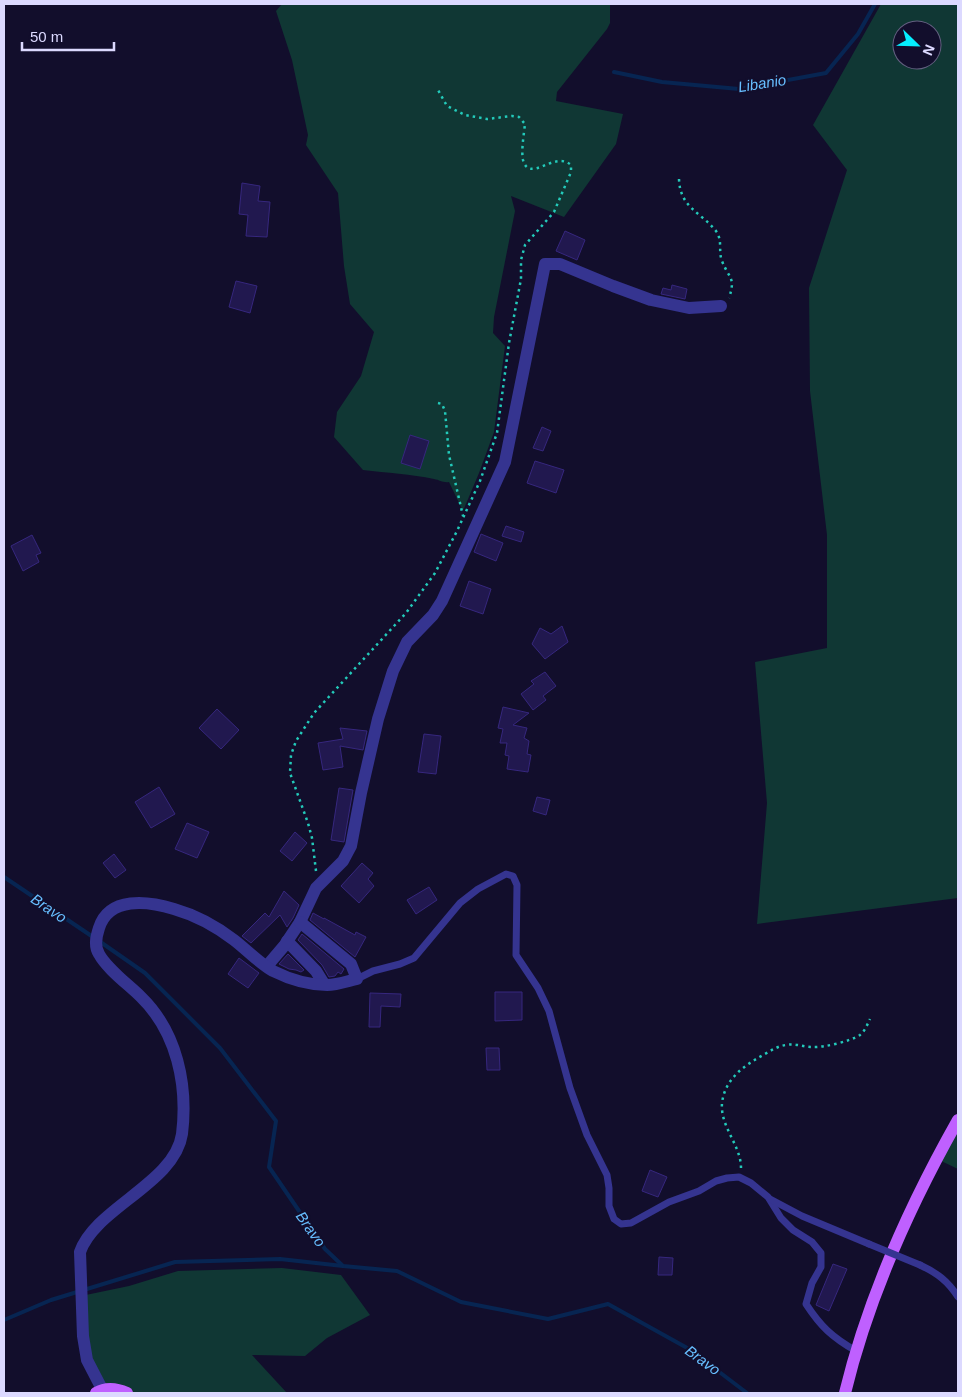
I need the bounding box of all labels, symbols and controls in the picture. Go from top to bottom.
scale bar [22,20,115,52]
north arrow [892,20,942,70]
text: 50 m [30,28,63,45]
text: N [920,42,938,58]
water label: Libanio [737,71,787,95]
water label: Bravo [28,890,70,926]
water label: Bravo [293,1208,329,1250]
water label: Bravo [682,1342,724,1378]

